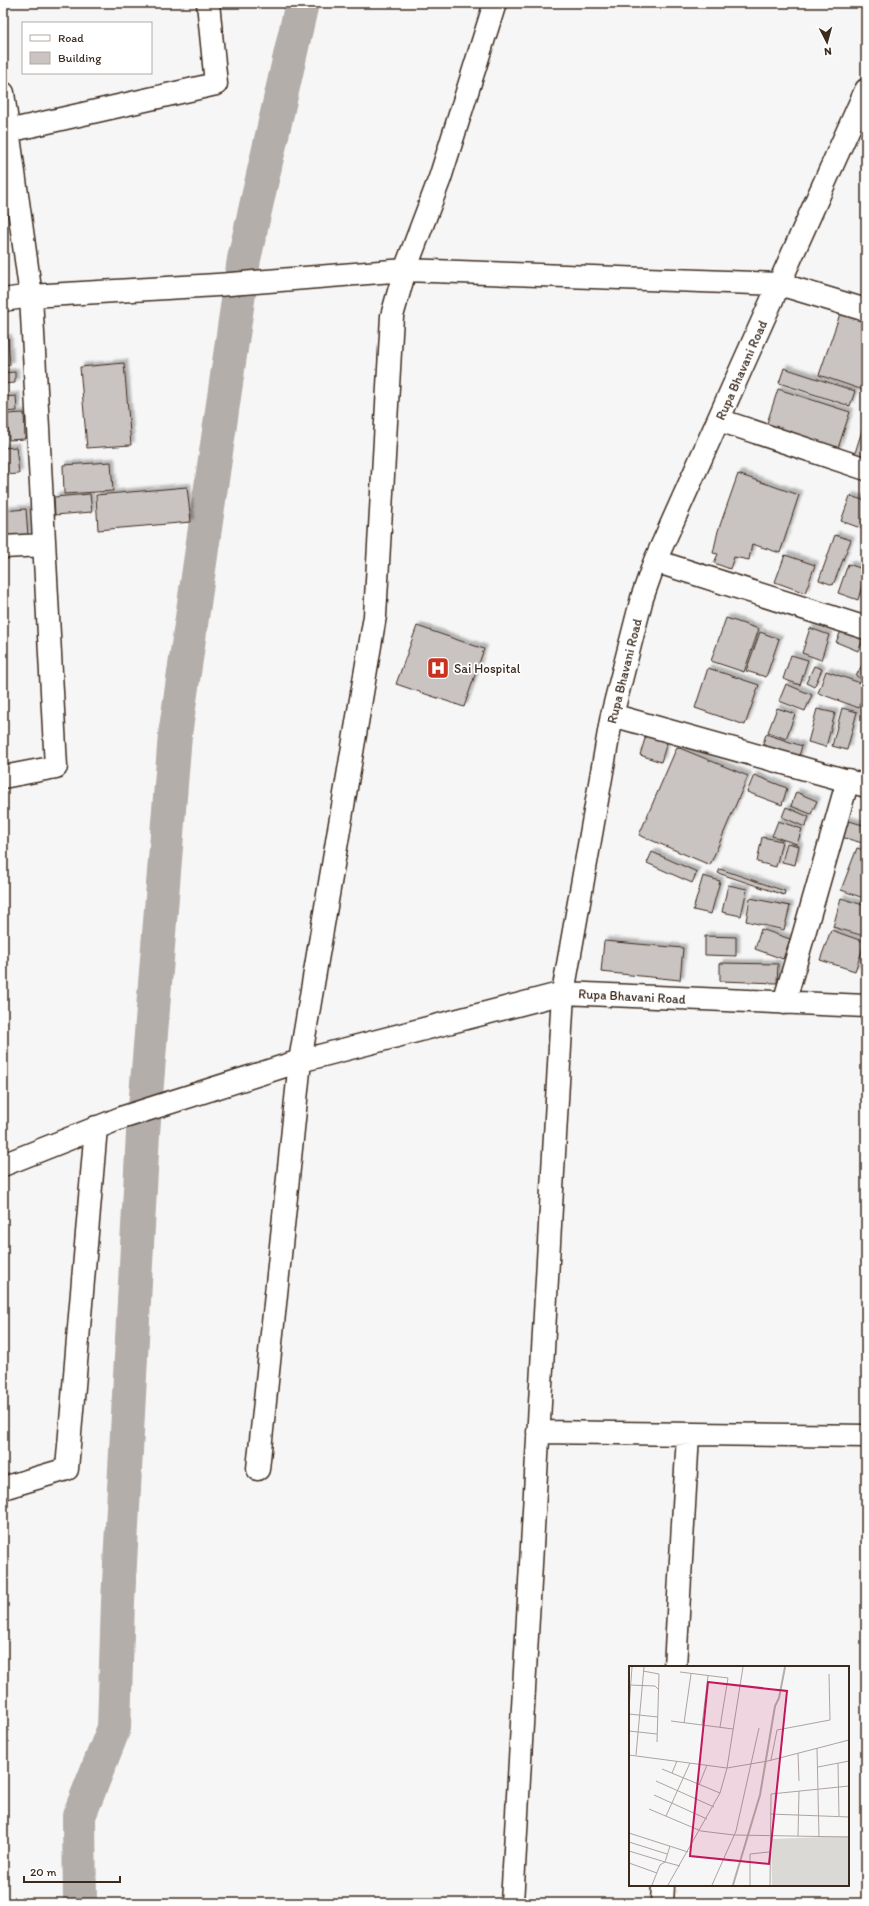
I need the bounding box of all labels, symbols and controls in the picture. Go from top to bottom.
legend [22,22,152,74]
north arrow [807,22,847,62]
text: Road [58,31,84,45]
text: N [824,45,832,58]
text: Building [58,51,102,65]
street label: Rupa Bhavani Road [713,318,770,422]
street label: Rupa Bhavani Road [604,617,645,725]
hospital icon: Sai Hospital [425,655,451,681]
place label: Sai Hospital [454,661,521,676]
street label: Rupa Bhavani Road [578,986,686,1007]
inset map [629,1666,849,1886]
scale bar [24,1858,120,1884]
text: 20 m [30,1865,57,1879]

